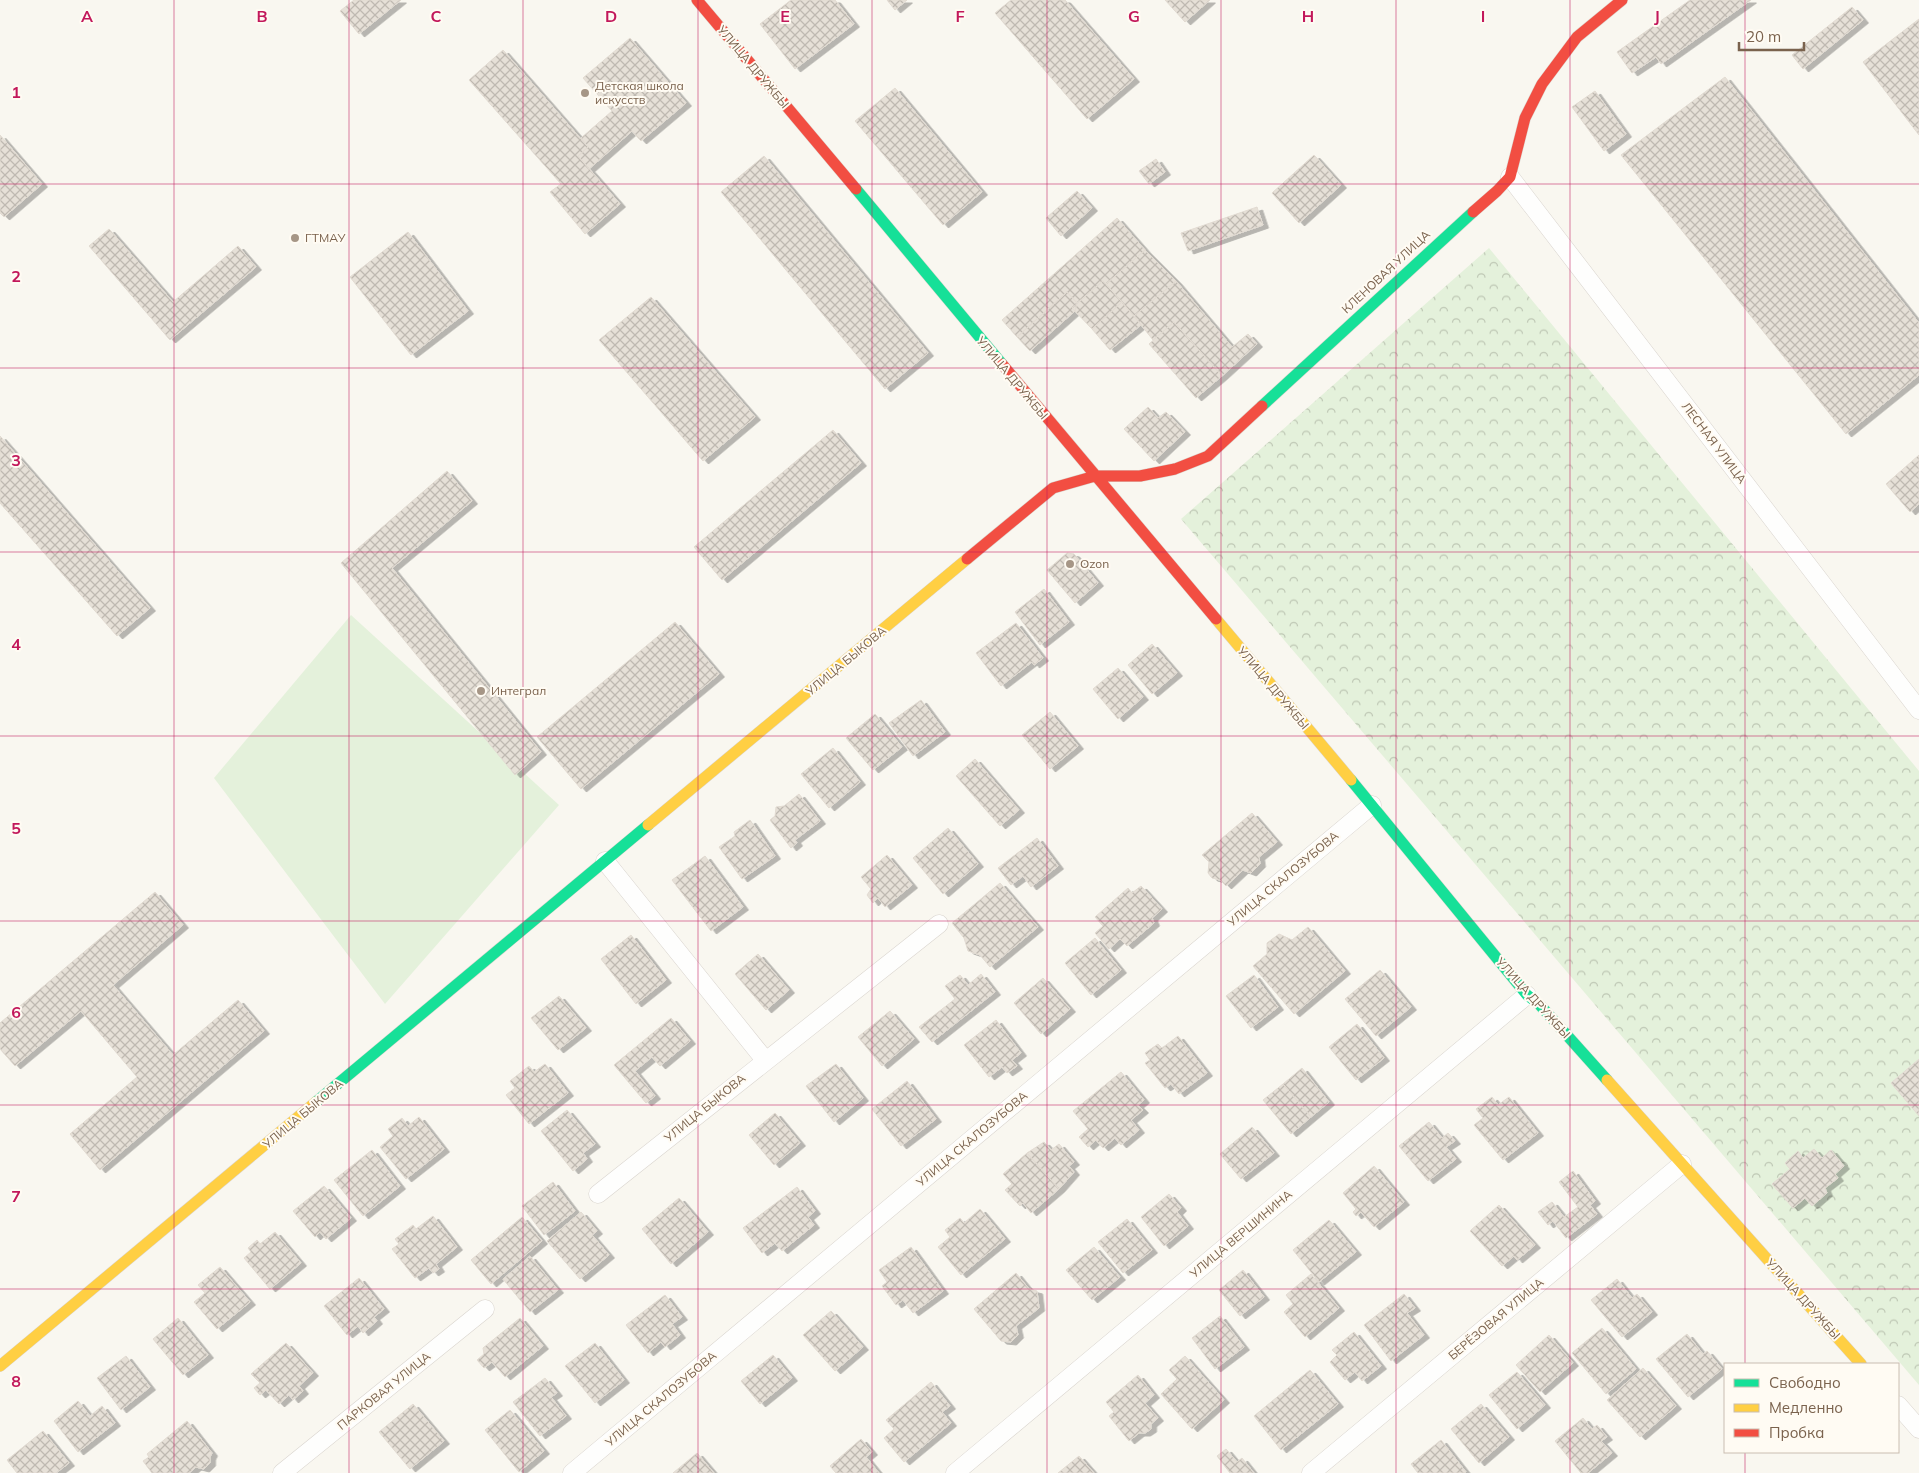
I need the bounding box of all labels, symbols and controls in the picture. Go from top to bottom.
text: A [81,6,93,26]
text: B [256,6,268,26]
text: C [431,6,442,26]
text: D [605,6,617,26]
text: E [780,6,790,26]
text: F [955,6,965,26]
text: G [1128,6,1140,26]
text: H [1302,6,1314,26]
text: I [1481,6,1485,26]
text: J [1654,6,1660,26]
scale bar [1739,20,1804,52]
street label: УЛИЦА ДРУЖБЫ [714,21,792,111]
text: 20 m [1746,27,1781,46]
place label: Детская школа искусств [595,78,684,107]
text: 1 [11,82,21,102]
marker: Детская школа искусств [579,87,591,99]
street label: КЛЕНОВАЯ УЛИЦА [1338,227,1433,316]
place label: ГТМАУ [305,230,345,245]
marker: ГТМАУ [289,232,301,244]
text: 2 [11,266,21,286]
street label: УЛИЦА ДРУЖБЫ [973,332,1051,422]
street label: ЛЕСНАЯ УЛИЦА [1679,399,1750,487]
text: 3 [11,450,21,470]
place label: Ozon [1080,556,1109,571]
marker: Ozon [1064,558,1076,570]
street label: УЛИЦА БЫКОВА [802,623,889,699]
text: 4 [11,634,21,654]
street label: УЛИЦА ДРУЖБЫ [1234,642,1312,732]
place label: Интеграл [491,683,546,698]
marker: Интеграл [475,685,487,697]
text: 5 [11,818,21,838]
street label: УЛИЦА СКАЛОЗУБОВА [1223,828,1341,930]
street label: УЛИЦА ДРУЖБЫ [1492,953,1574,1041]
text: 6 [11,1002,21,1022]
street label: УЛИЦА БЫКОВА [660,1070,748,1146]
street label: УЛИЦА БЫКОВА [259,1076,346,1152]
street label: УЛИЦА СКАЛОЗУБОВА [912,1088,1030,1190]
text: 7 [11,1186,21,1206]
street label: УЛИЦА ВЕРШИНИНА [1186,1186,1295,1281]
street label: УЛИЦА ДРУЖБЫ [1762,1254,1844,1342]
street label: БЕРЁЗОВАЯ УЛИЦА [1445,1274,1547,1363]
street label: ПАРКОВАЯ УЛИЦА [334,1348,433,1433]
street label: УЛИЦА СКАЛОЗУБОВА [601,1348,719,1450]
legend [1724,1363,1899,1453]
text: 8 [11,1371,21,1391]
text: Свободно [1769,1373,1841,1392]
text: Медленно [1769,1398,1843,1417]
text: Пробка [1769,1423,1824,1442]

